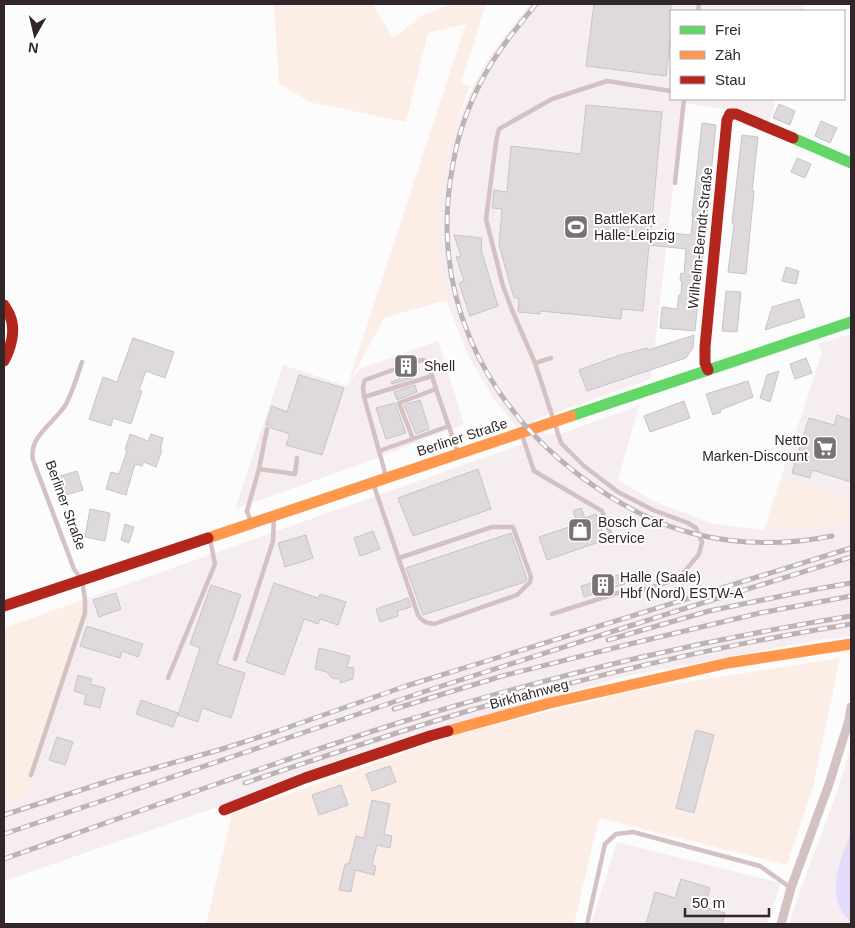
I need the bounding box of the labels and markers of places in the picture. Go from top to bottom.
place label: BattleKart Halle-Leipzig [594,211,675,243]
sports icon: BattleKart Halle-Leipzig [563,214,589,240]
building icon: Shell [393,353,419,379]
place label: Shell [424,358,455,374]
place label: Netto Marken-Discount [702,432,808,464]
supermarket icon: Netto Marken-Discount [812,435,838,461]
place label: Bosch Car Service [598,514,664,546]
shop icon: Bosch Car Service [567,517,593,543]
place label: Halle (Saale) Hbf (Nord) ESTW-A [620,569,744,601]
building icon: Halle (Saale) Hbf (Nord) ESTW-A [590,572,616,598]

